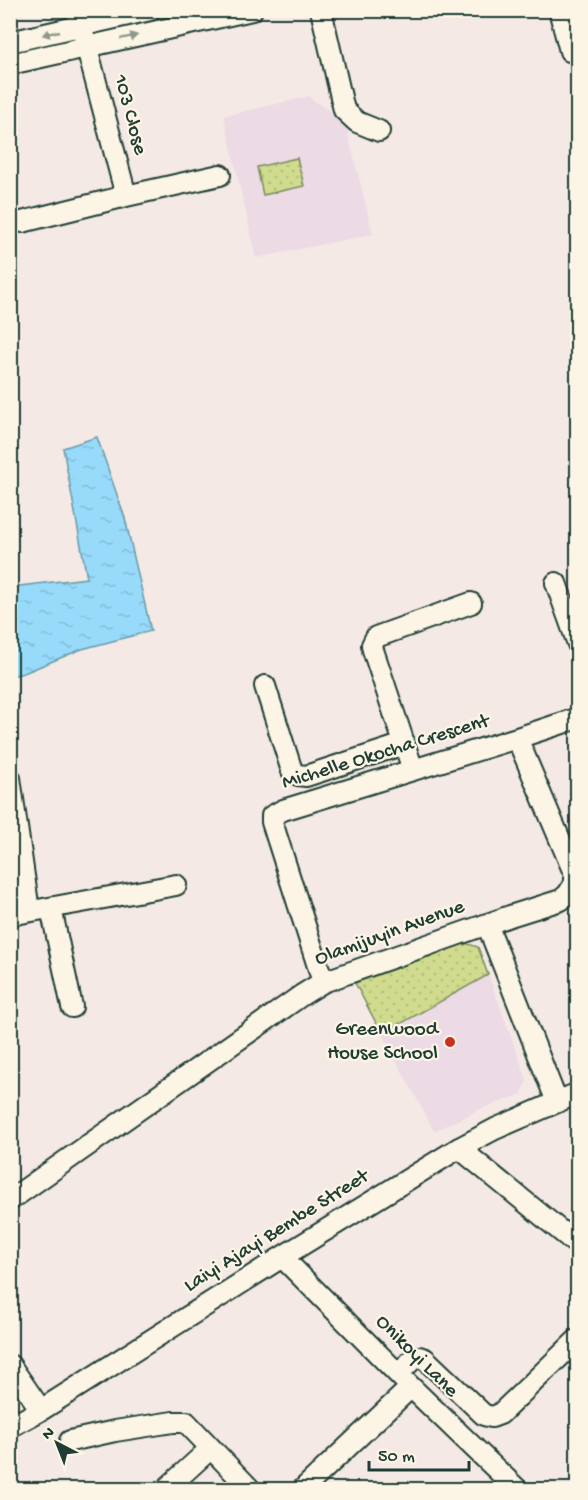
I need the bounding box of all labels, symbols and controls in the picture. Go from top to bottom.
one-way arrow [42,28,61,38]
one-way arrow [120,32,138,42]
street label: 103 Close [106,71,152,159]
street label: Michelle Okocha Crescent [279,709,495,796]
street label: Olamijuyin Avenue [312,895,469,973]
place label: Greenwood House School [327,1018,440,1067]
marker: Greenwood House School [443,1035,457,1049]
street label: Laiyi Ajayi Bembe Street [180,1164,376,1299]
street label: Onikoyi Lane [369,1310,464,1405]
north arrow [27,1413,87,1473]
text: N [39,1424,60,1445]
scale bar [369,1434,470,1472]
text: 50 m [378,1447,415,1468]

